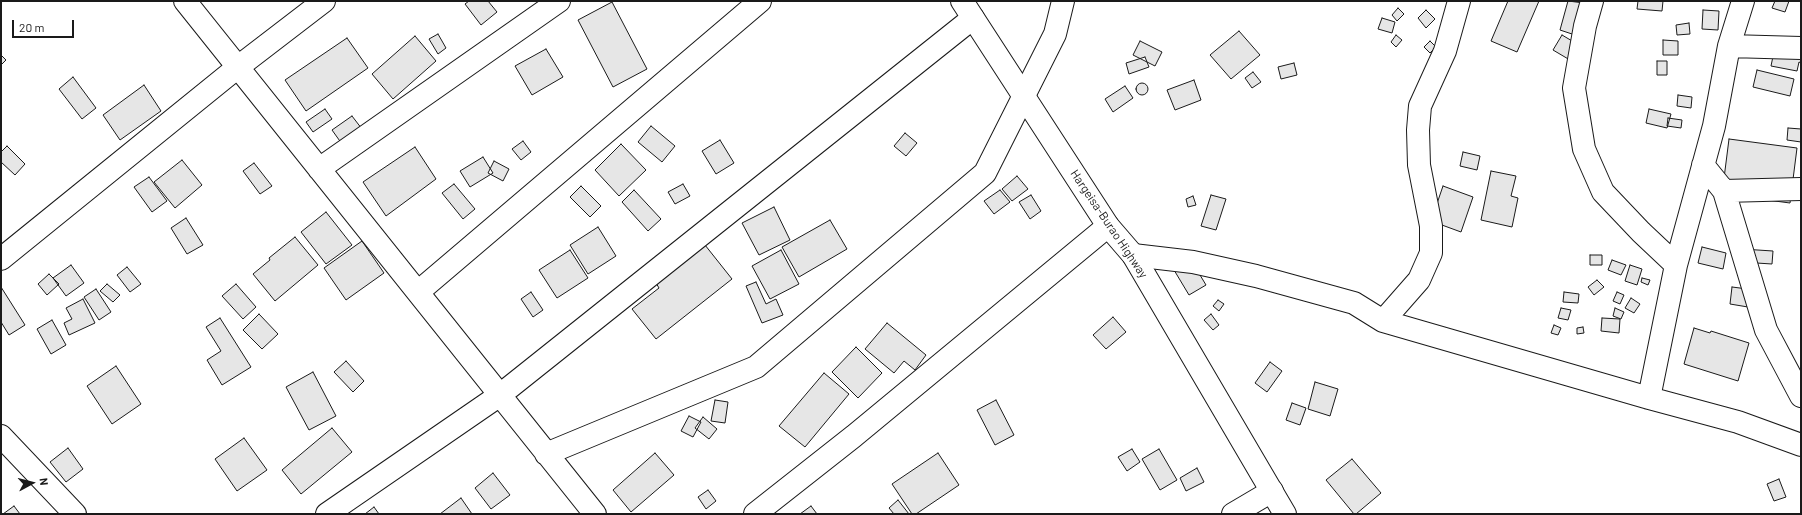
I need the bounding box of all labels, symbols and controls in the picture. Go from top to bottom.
scale bar [14,12,76,38]
text: 20 m [19,20,45,34]
street label: Hargeisa-Burao Highway [1067,167,1151,281]
north arrow [12,463,52,503]
text: N [38,477,51,486]

